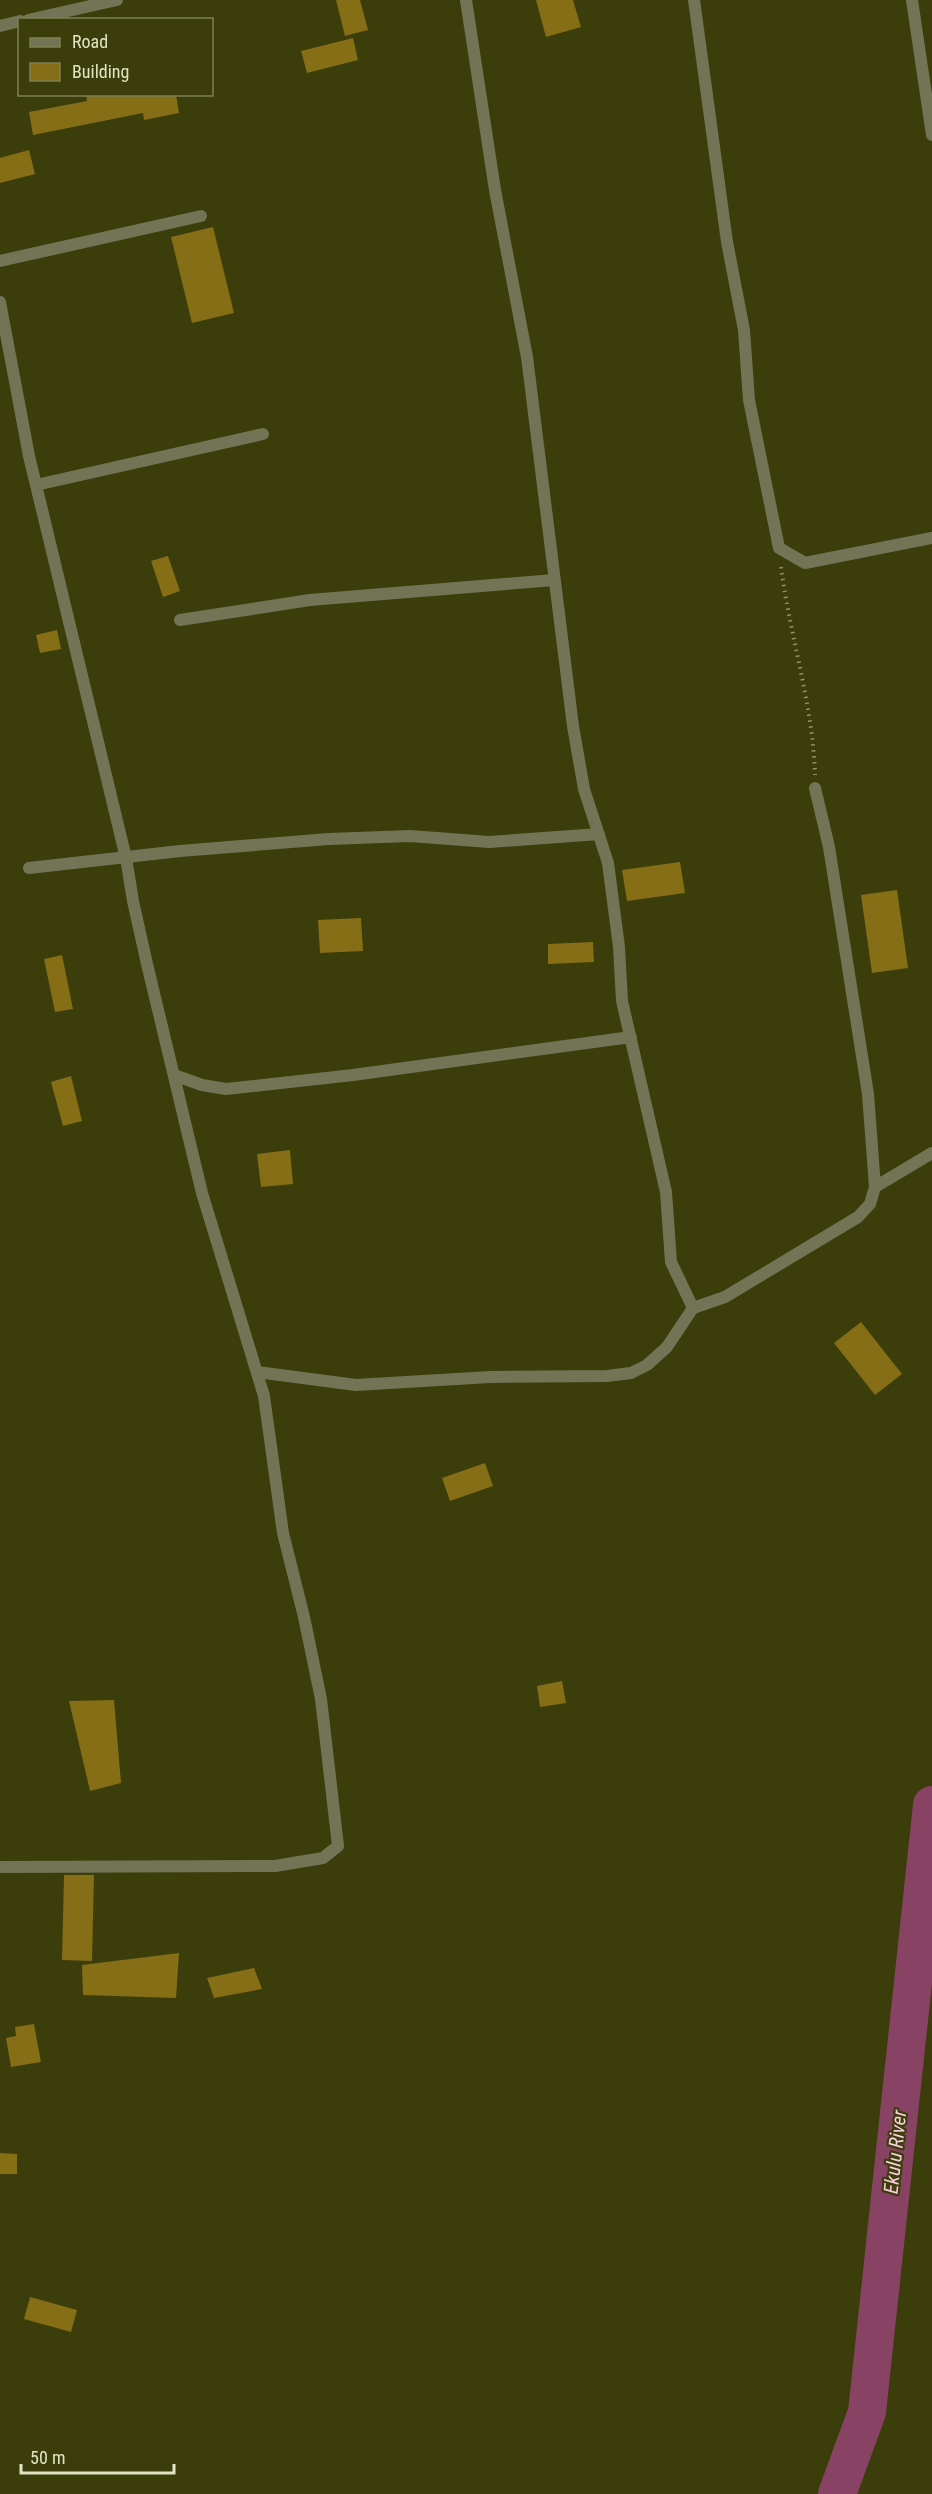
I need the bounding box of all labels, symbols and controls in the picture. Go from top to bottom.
legend [18,18,213,96]
text: Road [72,31,108,52]
text: Building [72,61,129,82]
water label: Ekulu River [879,2108,911,2195]
scale bar [21,2437,174,2475]
text: 50 m [30,2447,65,2468]

